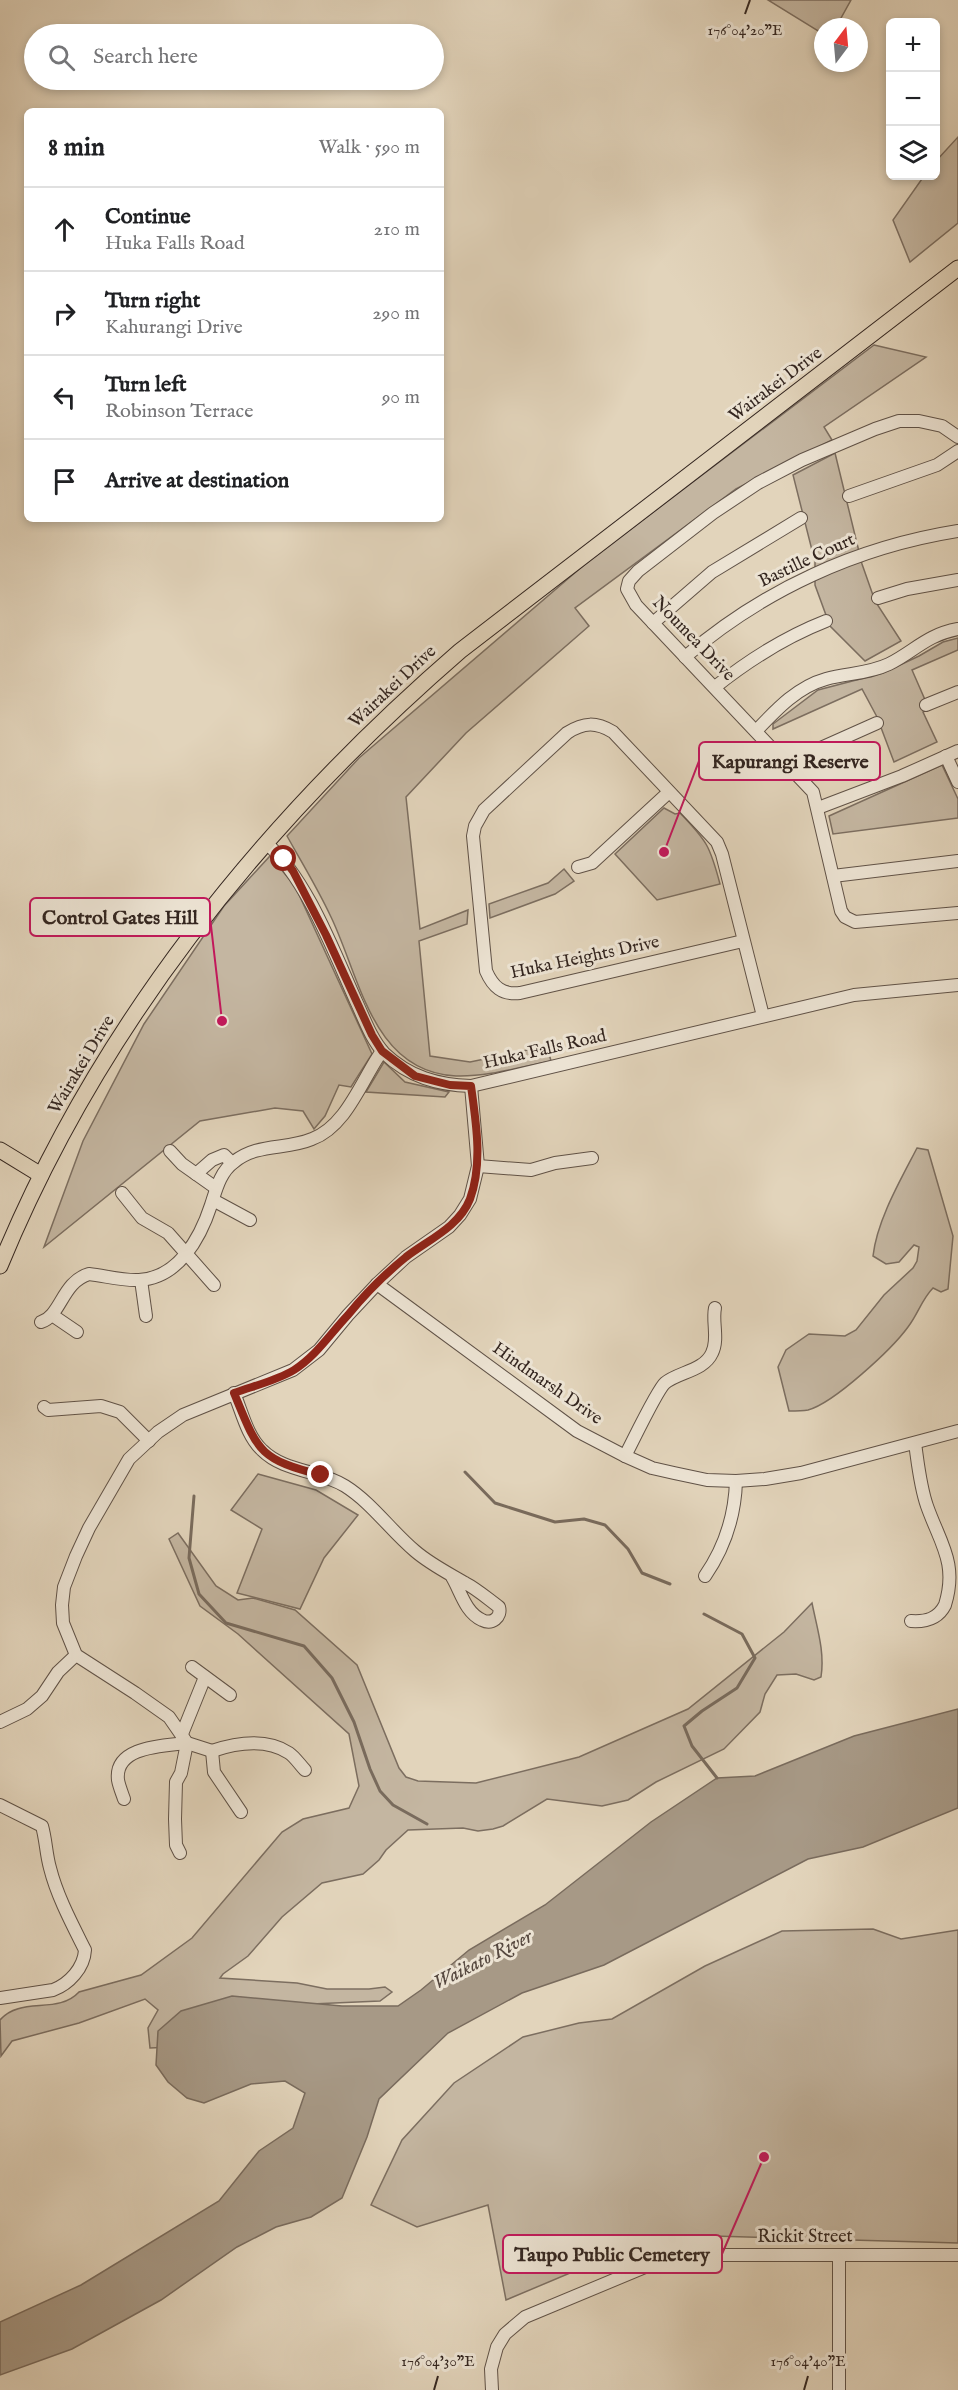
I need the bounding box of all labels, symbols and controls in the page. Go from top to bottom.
north arrow [814,18,868,72]
map controls [886,18,940,180]
button: + [886,18,940,72]
text: 176°04'20"E [708,21,782,40]
search box [24,24,444,90]
icon: search [45,41,78,74]
text: Search here [93,43,198,71]
button: − [886,72,940,126]
button: layers [886,126,940,180]
text: 8 min [48,131,105,164]
text: Walk · 590 m [319,135,420,160]
text: Continue [105,203,191,231]
icon: ahead [48,213,81,246]
text: 210 m [374,217,420,242]
text: Huka Falls Road [105,231,245,256]
text: Turn right [105,287,200,315]
icon: right [48,297,81,330]
text: 290 m [372,301,420,326]
text: Kahurangi Drive [105,315,243,340]
street label: Wairakei Drive [725,342,827,428]
text: Turn left [105,371,187,399]
icon: left [48,381,81,414]
text: 90 m [382,385,420,410]
text: Robinson Terrace [105,399,253,424]
icon: arrive [48,465,81,498]
text: Arrive at destination [105,467,289,495]
street label: Bastille Court [755,529,859,593]
street label: Noumea Drive [647,592,739,686]
street label: Wairakei Drive [344,641,442,733]
callout: Kapurangi Reserve [699,742,880,780]
text: Kapurangi Reserve [711,750,869,775]
route start [270,845,296,871]
callout: Control Gates Hill [30,898,210,936]
text: Control Gates Hill [42,906,198,931]
street label: Huka Heights Drive [508,931,662,985]
street label: Wairakei Drive [43,1011,121,1119]
street label: Huka Falls Road [481,1025,609,1075]
street label: Hindmarsh Drive [487,1337,607,1431]
route end [307,1461,333,1487]
water label: Waikato River [429,1924,538,1996]
street label: Rickit Street [757,2226,853,2249]
callout: Taupo Public Cemetery [503,2235,722,2273]
text: Taupo Public Cemetery [513,2243,711,2268]
text: 176°04'30"E [401,2352,475,2371]
text: 176°04'40"E [770,2352,846,2371]

